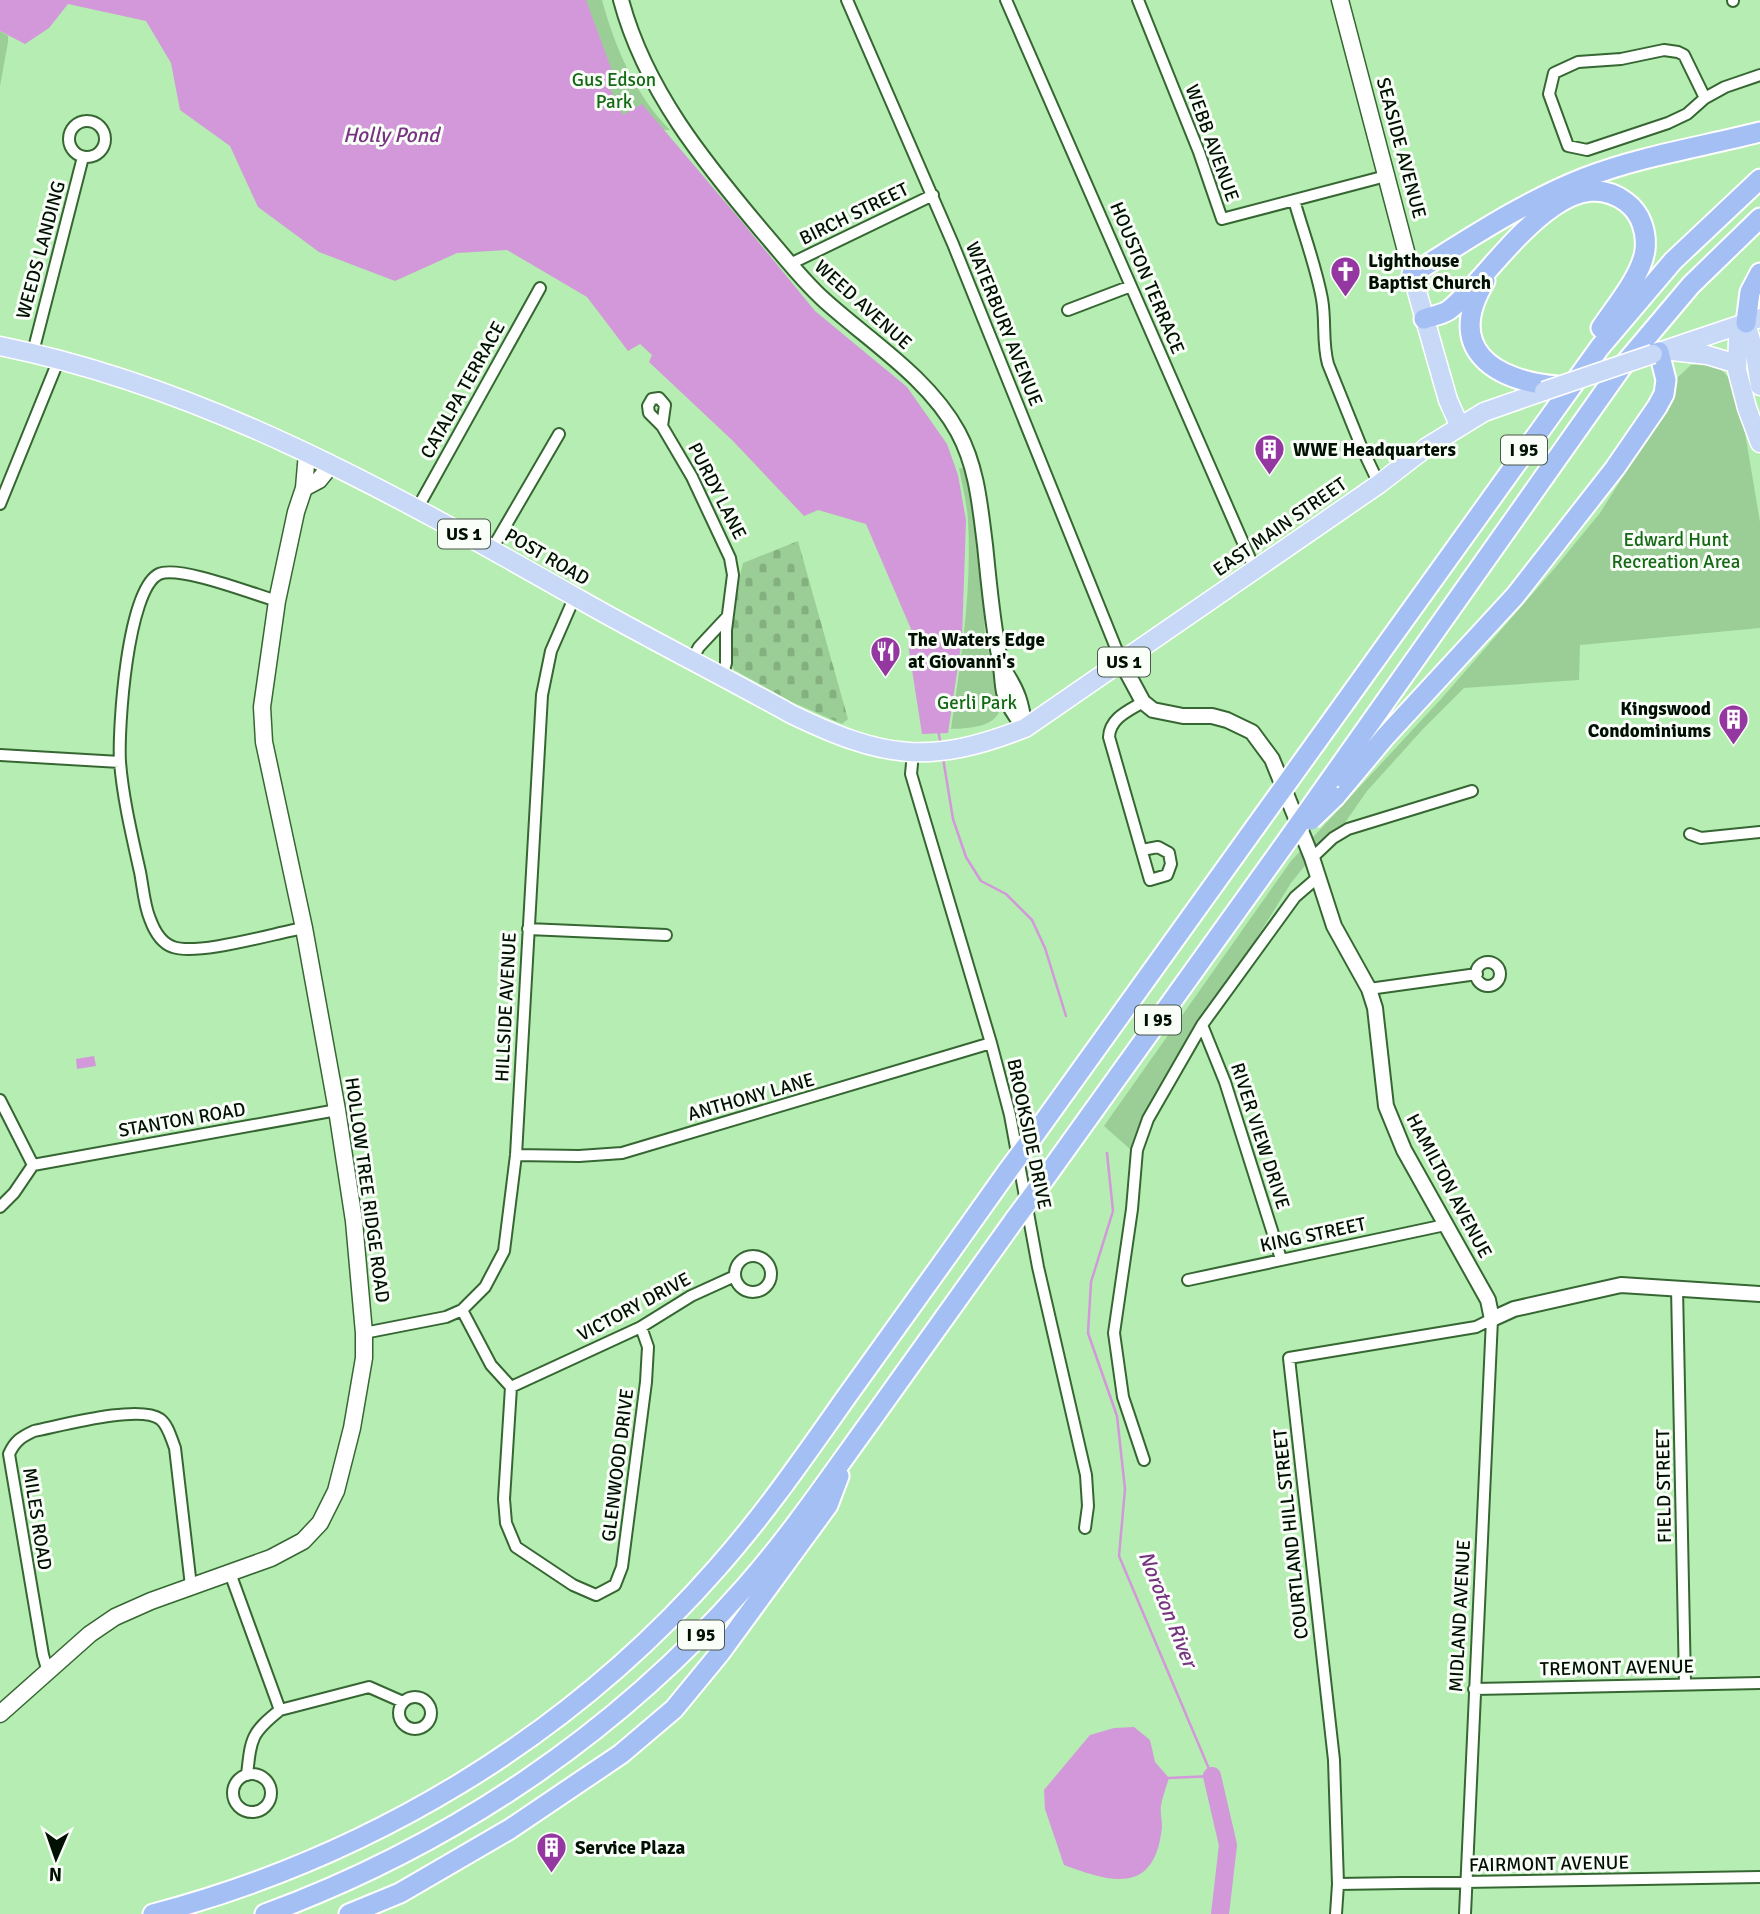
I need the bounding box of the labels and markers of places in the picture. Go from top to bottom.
place label: Lighthouse Baptist Church [1368,249,1491,295]
church icon: Lighthouse Baptist Church [1328,255,1362,299]
building icon: WWE Headquarters [1253,433,1287,477]
place label: WWE Headquarters [1293,438,1456,462]
place label: The Waters Edge at Giovanni's [908,628,1045,674]
restaurant icon: The Waters Edge at Giovanni's [868,634,902,678]
place label: Kingswood Condominiums [1588,697,1711,743]
building icon: Kingswood Condominiums [1717,703,1751,747]
building icon: Service Plaza [535,1831,569,1875]
place label: Service Plaza [575,1836,686,1860]

